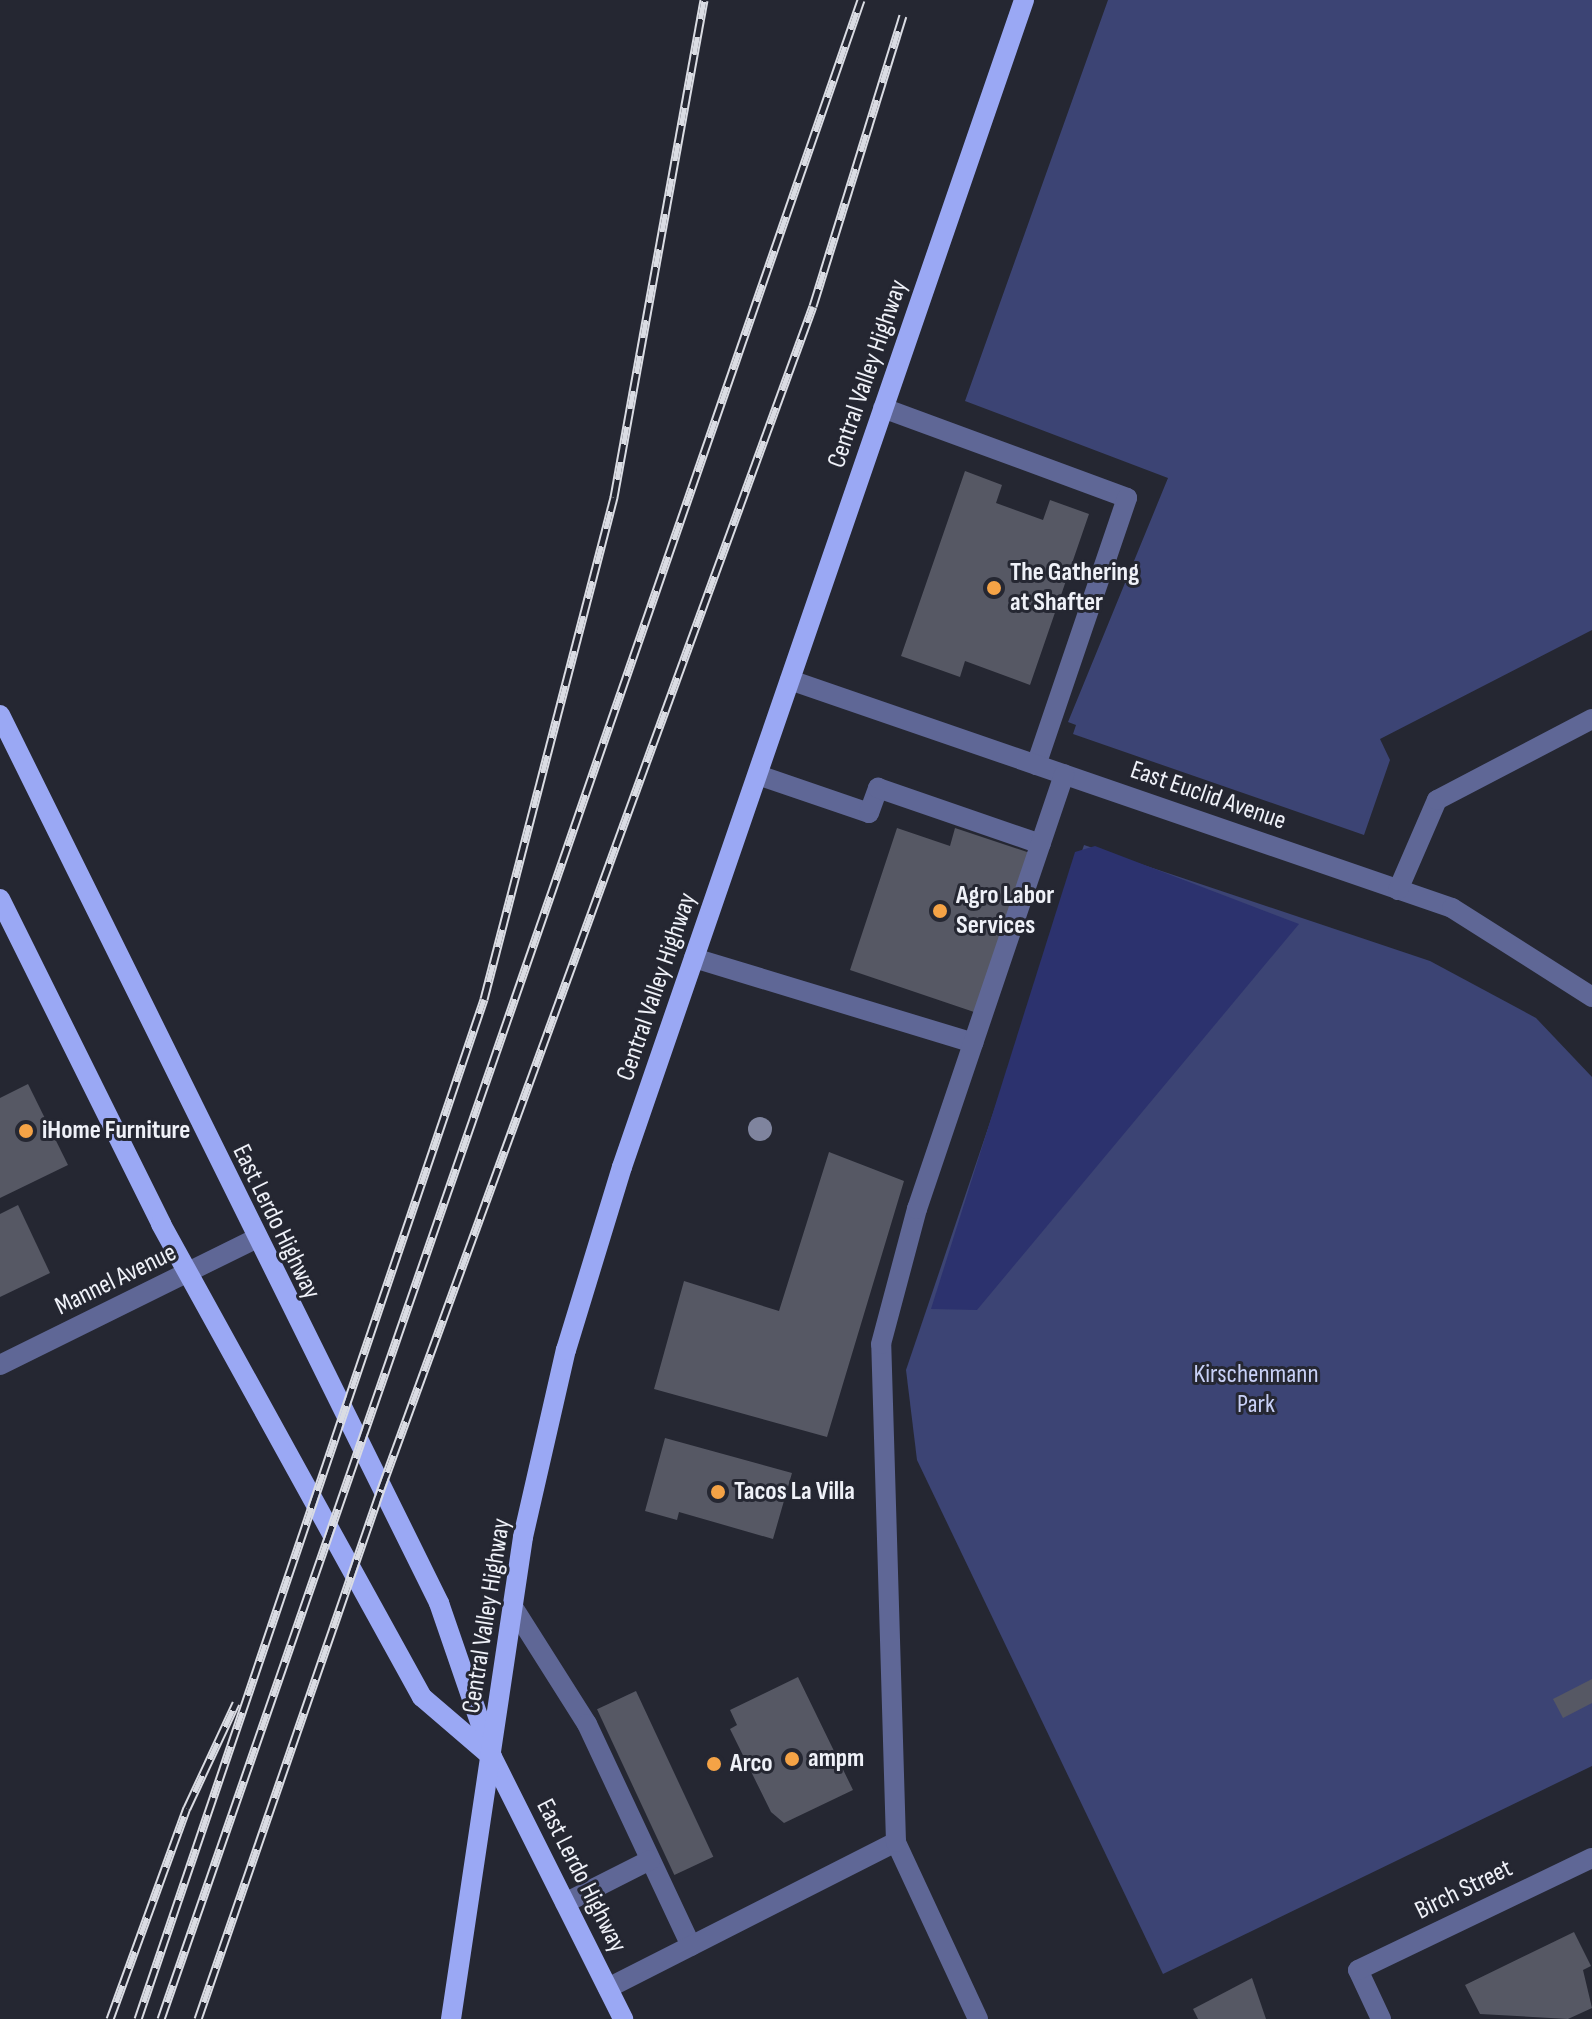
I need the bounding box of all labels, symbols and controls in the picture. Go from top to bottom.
street label: Central Valley Highway [821,276,915,472]
place label: The Gathering at Shafter [1010,557,1139,618]
marker: The Gathering at Shafter [985,579,1003,597]
street label: East Euclid Avenue [1126,755,1290,837]
place label: Agro Labor Services [956,880,1054,942]
street label: Central Valley Highway [610,889,704,1085]
marker: Agro Labor Services [931,902,949,920]
place label: iHome Furniture [42,1115,190,1147]
marker: iHome Furniture [17,1122,35,1140]
street label: East Lerdo Highway [225,1140,327,1304]
street label: Mannel Avenue [50,1237,182,1323]
park label: Kirschenmann Park [1193,1359,1319,1420]
place label: Tacos La Villa [734,1476,855,1508]
marker: Tacos La Villa [709,1483,727,1501]
street label: Central Valley Highway [456,1516,518,1716]
place label: ampm [808,1743,864,1775]
place label: Arco [730,1748,773,1780]
marker: ampm [783,1750,801,1768]
marker: Arco [705,1755,723,1773]
street label: East Lerdo Highway [529,1794,633,1958]
street label: Birch Street [1410,1853,1518,1927]

